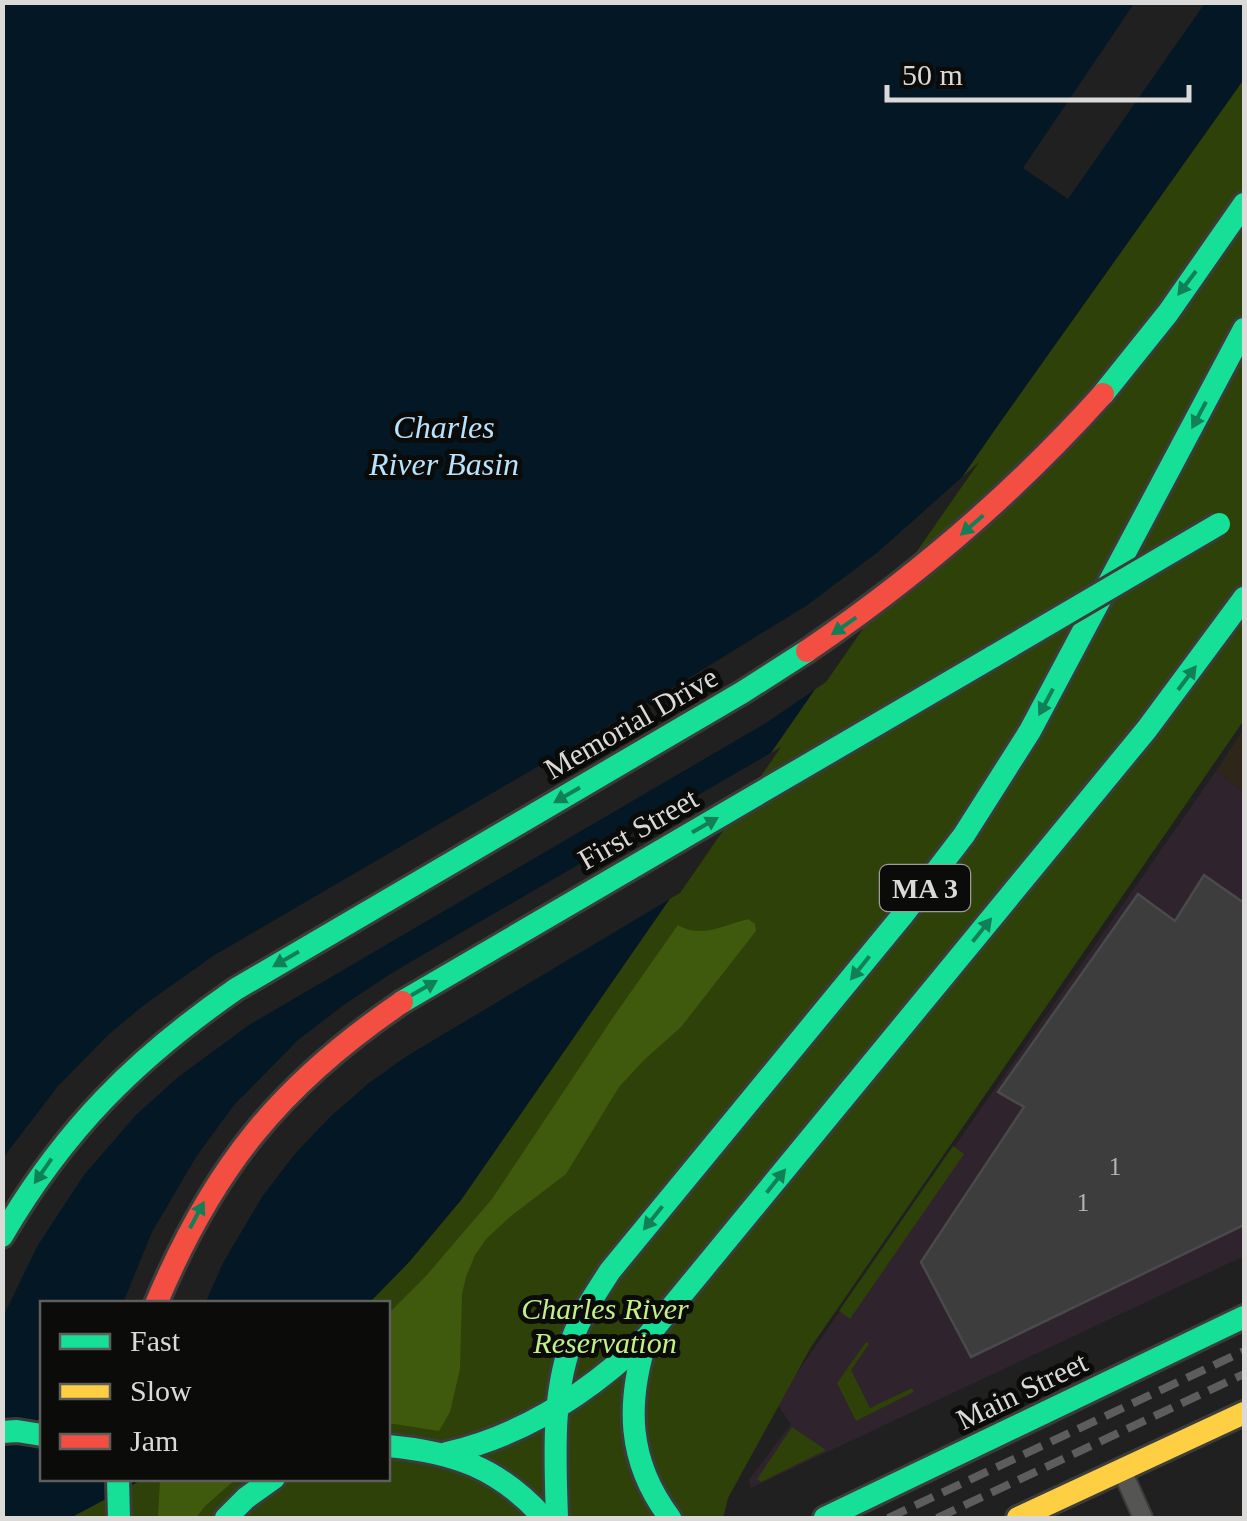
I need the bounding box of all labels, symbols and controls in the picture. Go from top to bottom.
scale bar [887,40,1190,102]
text: 50 m [902,58,963,91]
one-way arrow [1178,270,1198,296]
one-way arrow [1190,400,1207,429]
water label: Charles River Basin [368,409,519,482]
one-way arrow [959,514,984,536]
one-way arrow [831,616,857,635]
street label: Memorial Drive [538,660,723,785]
one-way arrow [1176,665,1197,691]
one-way arrow [1037,687,1054,716]
street label: First Street [572,781,704,876]
one-way arrow [553,786,581,803]
one-way arrow [691,817,719,834]
road number: MA 3 [880,865,970,911]
one-way arrow [971,917,992,942]
one-way arrow [272,950,300,967]
one-way arrow [850,955,871,980]
one-way arrow [410,980,438,997]
house number: 1 [1109,1153,1121,1180]
one-way arrow [34,1157,53,1184]
one-way arrow [765,1168,786,1194]
house number: 1 [1077,1189,1089,1216]
one-way arrow [188,1201,206,1229]
one-way arrow [643,1206,664,1231]
park label: Charles River Reservation [521,1292,689,1359]
legend [40,1301,390,1481]
text: Fast [130,1324,181,1357]
street label: Main Street [951,1345,1093,1436]
text: Slow [130,1374,192,1407]
text: Jam [130,1424,178,1457]

